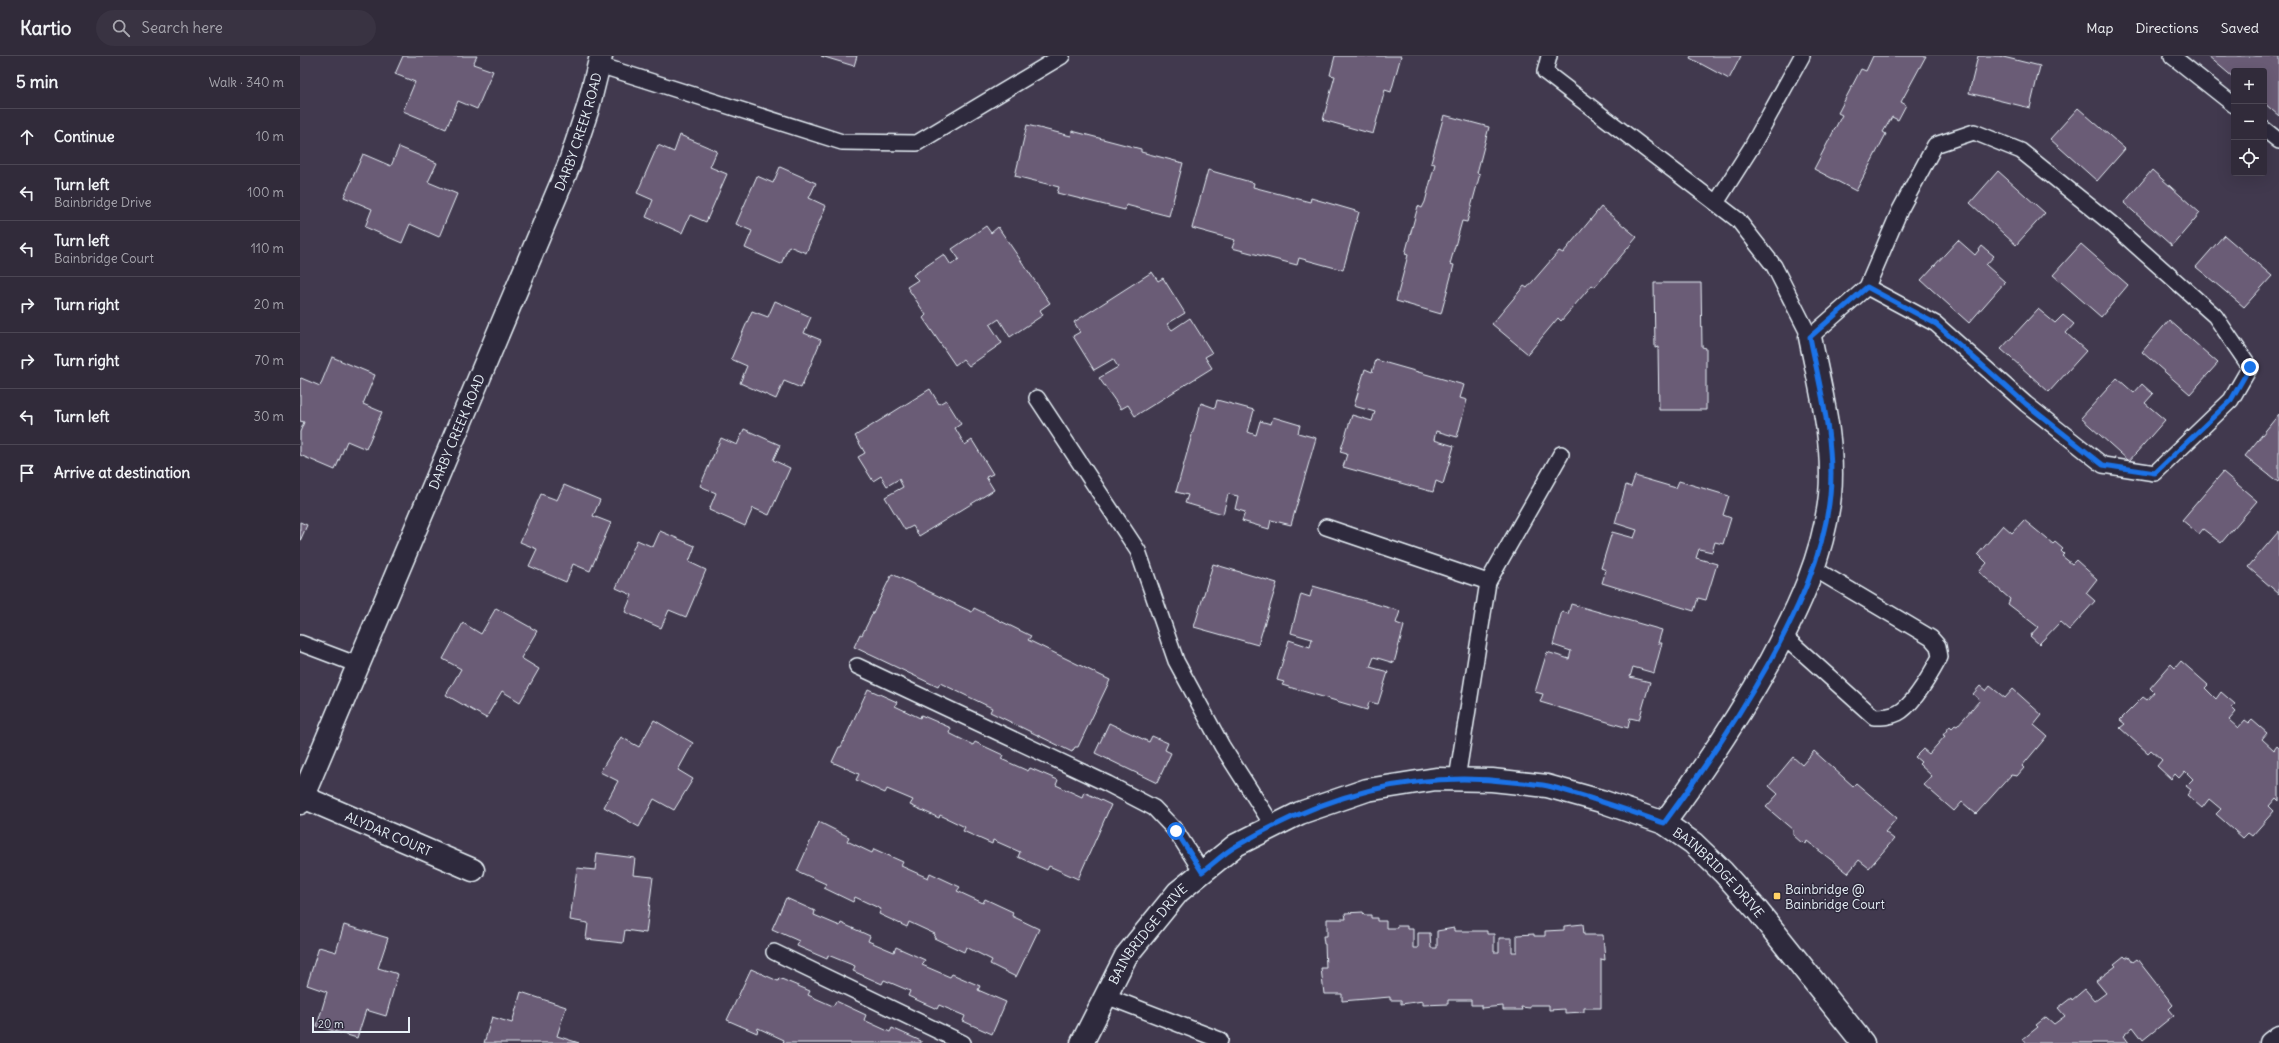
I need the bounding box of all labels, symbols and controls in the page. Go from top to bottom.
search box [96,10,376,46]
text: Kartio [20,16,72,40]
icon: search [110,17,132,39]
text: Search here [142,18,223,37]
text: Map [2086,19,2113,37]
text: Directions [2135,19,2199,37]
text: Saved [2221,19,2259,37]
map controls [2231,68,2267,176]
button: + [2231,68,2267,104]
text: 5 min [16,71,58,93]
street label: DARBY CREEK ROAD [551,71,605,193]
text: Walk · 340 m [209,74,284,91]
button: − [2231,104,2267,140]
icon: ahead [16,126,38,148]
text: Continue [54,127,115,146]
text: 10 m [256,128,284,145]
button: locate [2231,140,2267,176]
text: Turn left [54,175,109,194]
icon: left [16,182,38,204]
text: 100 m [247,184,284,201]
text: Bainbridge Drive [54,194,152,211]
text: Turn left [54,231,109,250]
icon: left [16,238,38,260]
text: 110 m [251,240,284,257]
text: Bainbridge Court [54,250,154,267]
icon: right [16,294,38,316]
text: Turn right [54,295,119,314]
text: 20 m [254,296,284,313]
icon: right [16,350,38,372]
text: Turn right [54,351,119,370]
text: 70 m [255,352,284,369]
route end [2241,358,2259,376]
street label: DARBY CREEK ROAD [425,371,488,492]
icon: left [16,406,38,428]
text: Turn left [54,407,109,426]
text: 30 m [254,408,284,425]
icon: arrive [16,462,38,484]
text: Arrive at destination [54,463,190,482]
street label: ALYDAR COURT [343,808,434,860]
route start [1167,822,1185,840]
street label: BAINBRIDGE DRIVE [1670,823,1768,921]
street label: BAINBRIDGE DRIVE [1105,879,1191,987]
place label: Bainbridge @ Bainbridge Court [1785,881,1885,913]
marker: Bainbridge @ Bainbridge Court [1772,891,1782,901]
scale bar [312,1015,410,1034]
text: 20 m [318,1017,344,1031]

